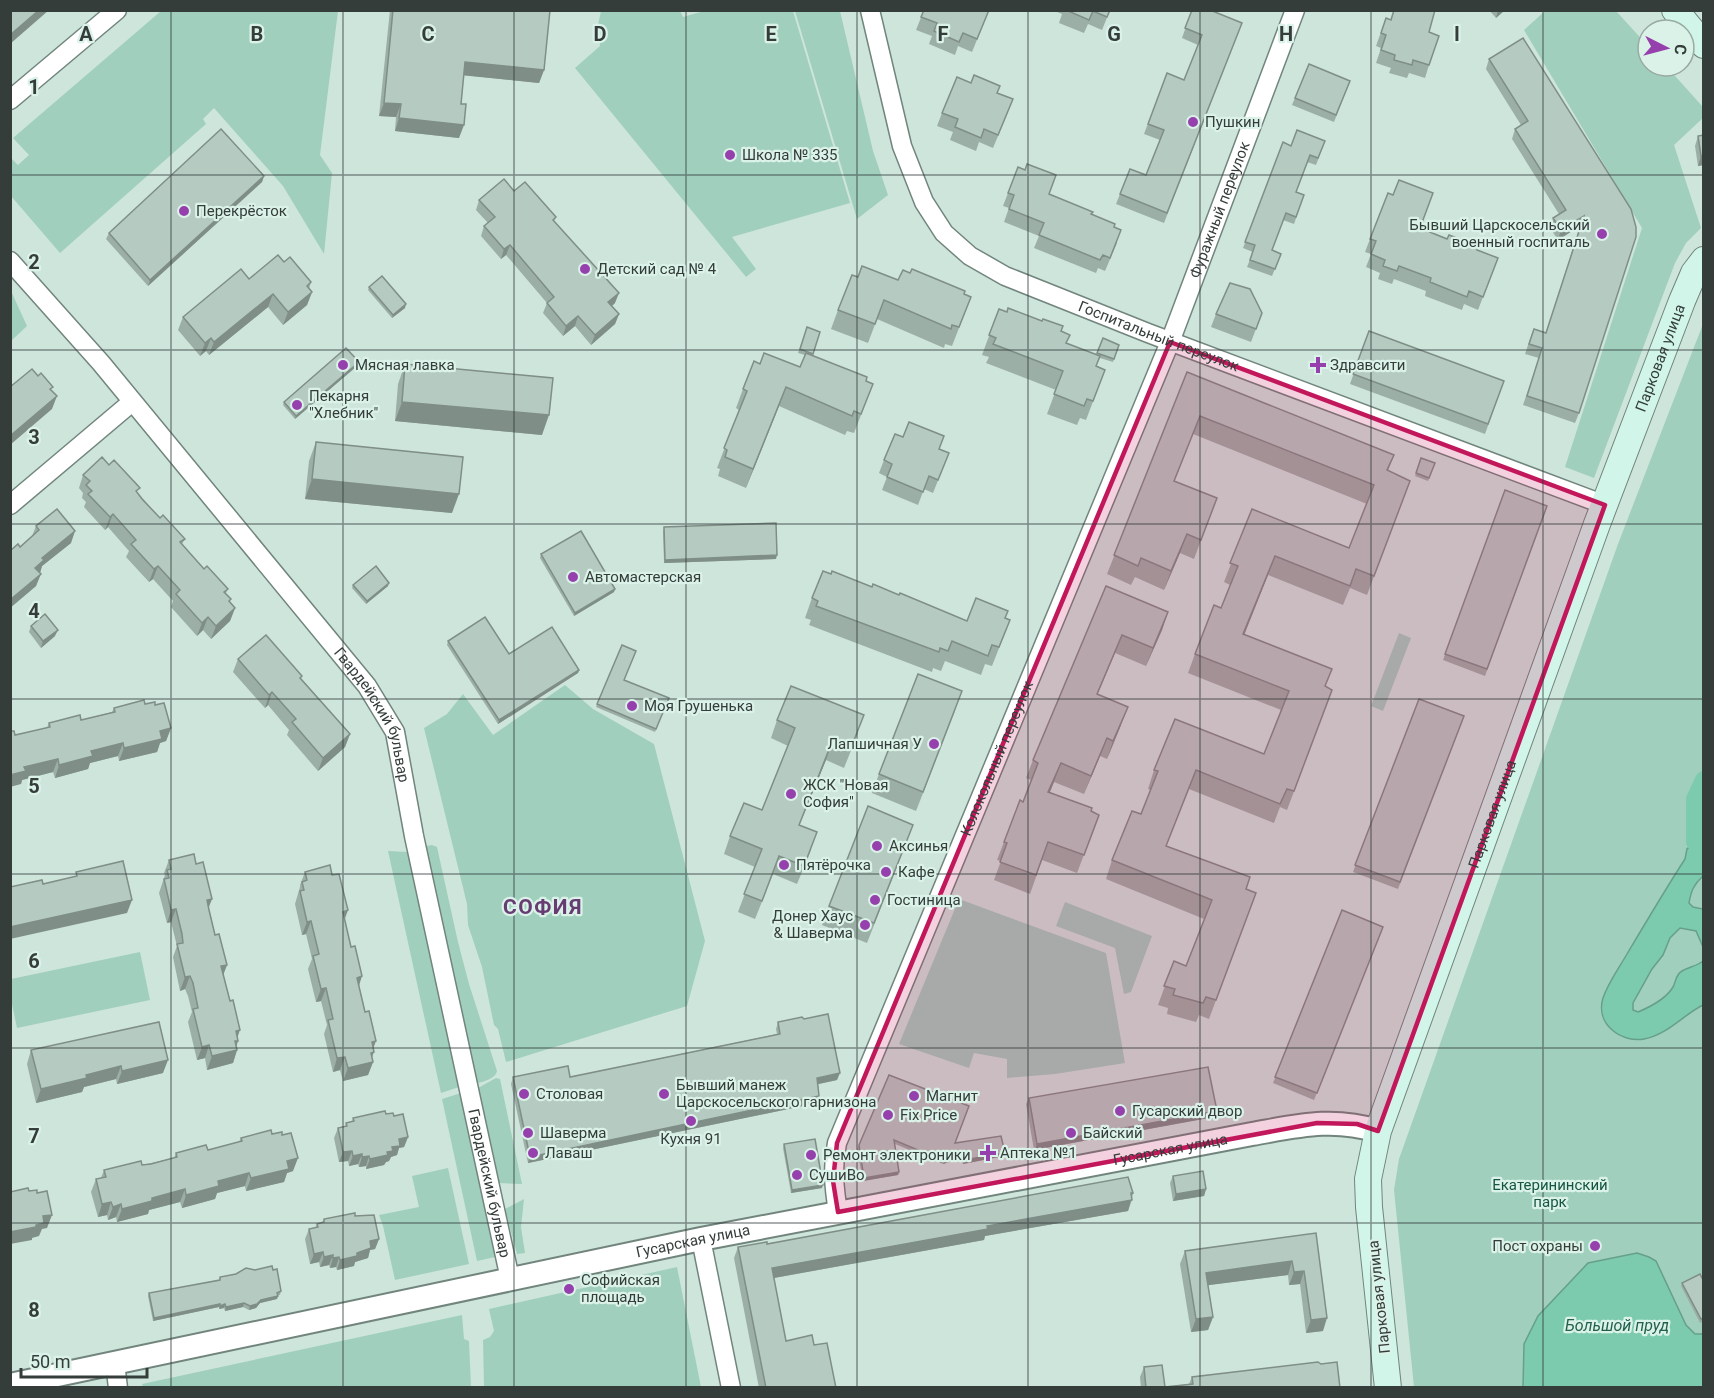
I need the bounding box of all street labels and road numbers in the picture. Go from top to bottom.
street label: Фуражный переулок [1186,139,1254,281]
street label: Госпитальный переулок [1076,297,1242,375]
street label: Парковая улица [1632,302,1689,414]
street label: Гвардейский бульвар [330,644,413,784]
street label: Колокольный переулок [957,678,1037,838]
street label: Парковая улица [1465,757,1520,871]
street label: Гвардейский бульвар [464,1107,514,1259]
street label: Гусарская улица [1112,1130,1229,1169]
street label: Гусарская улица [634,1221,752,1262]
street label: Парковая улица [1364,1240,1394,1354]

